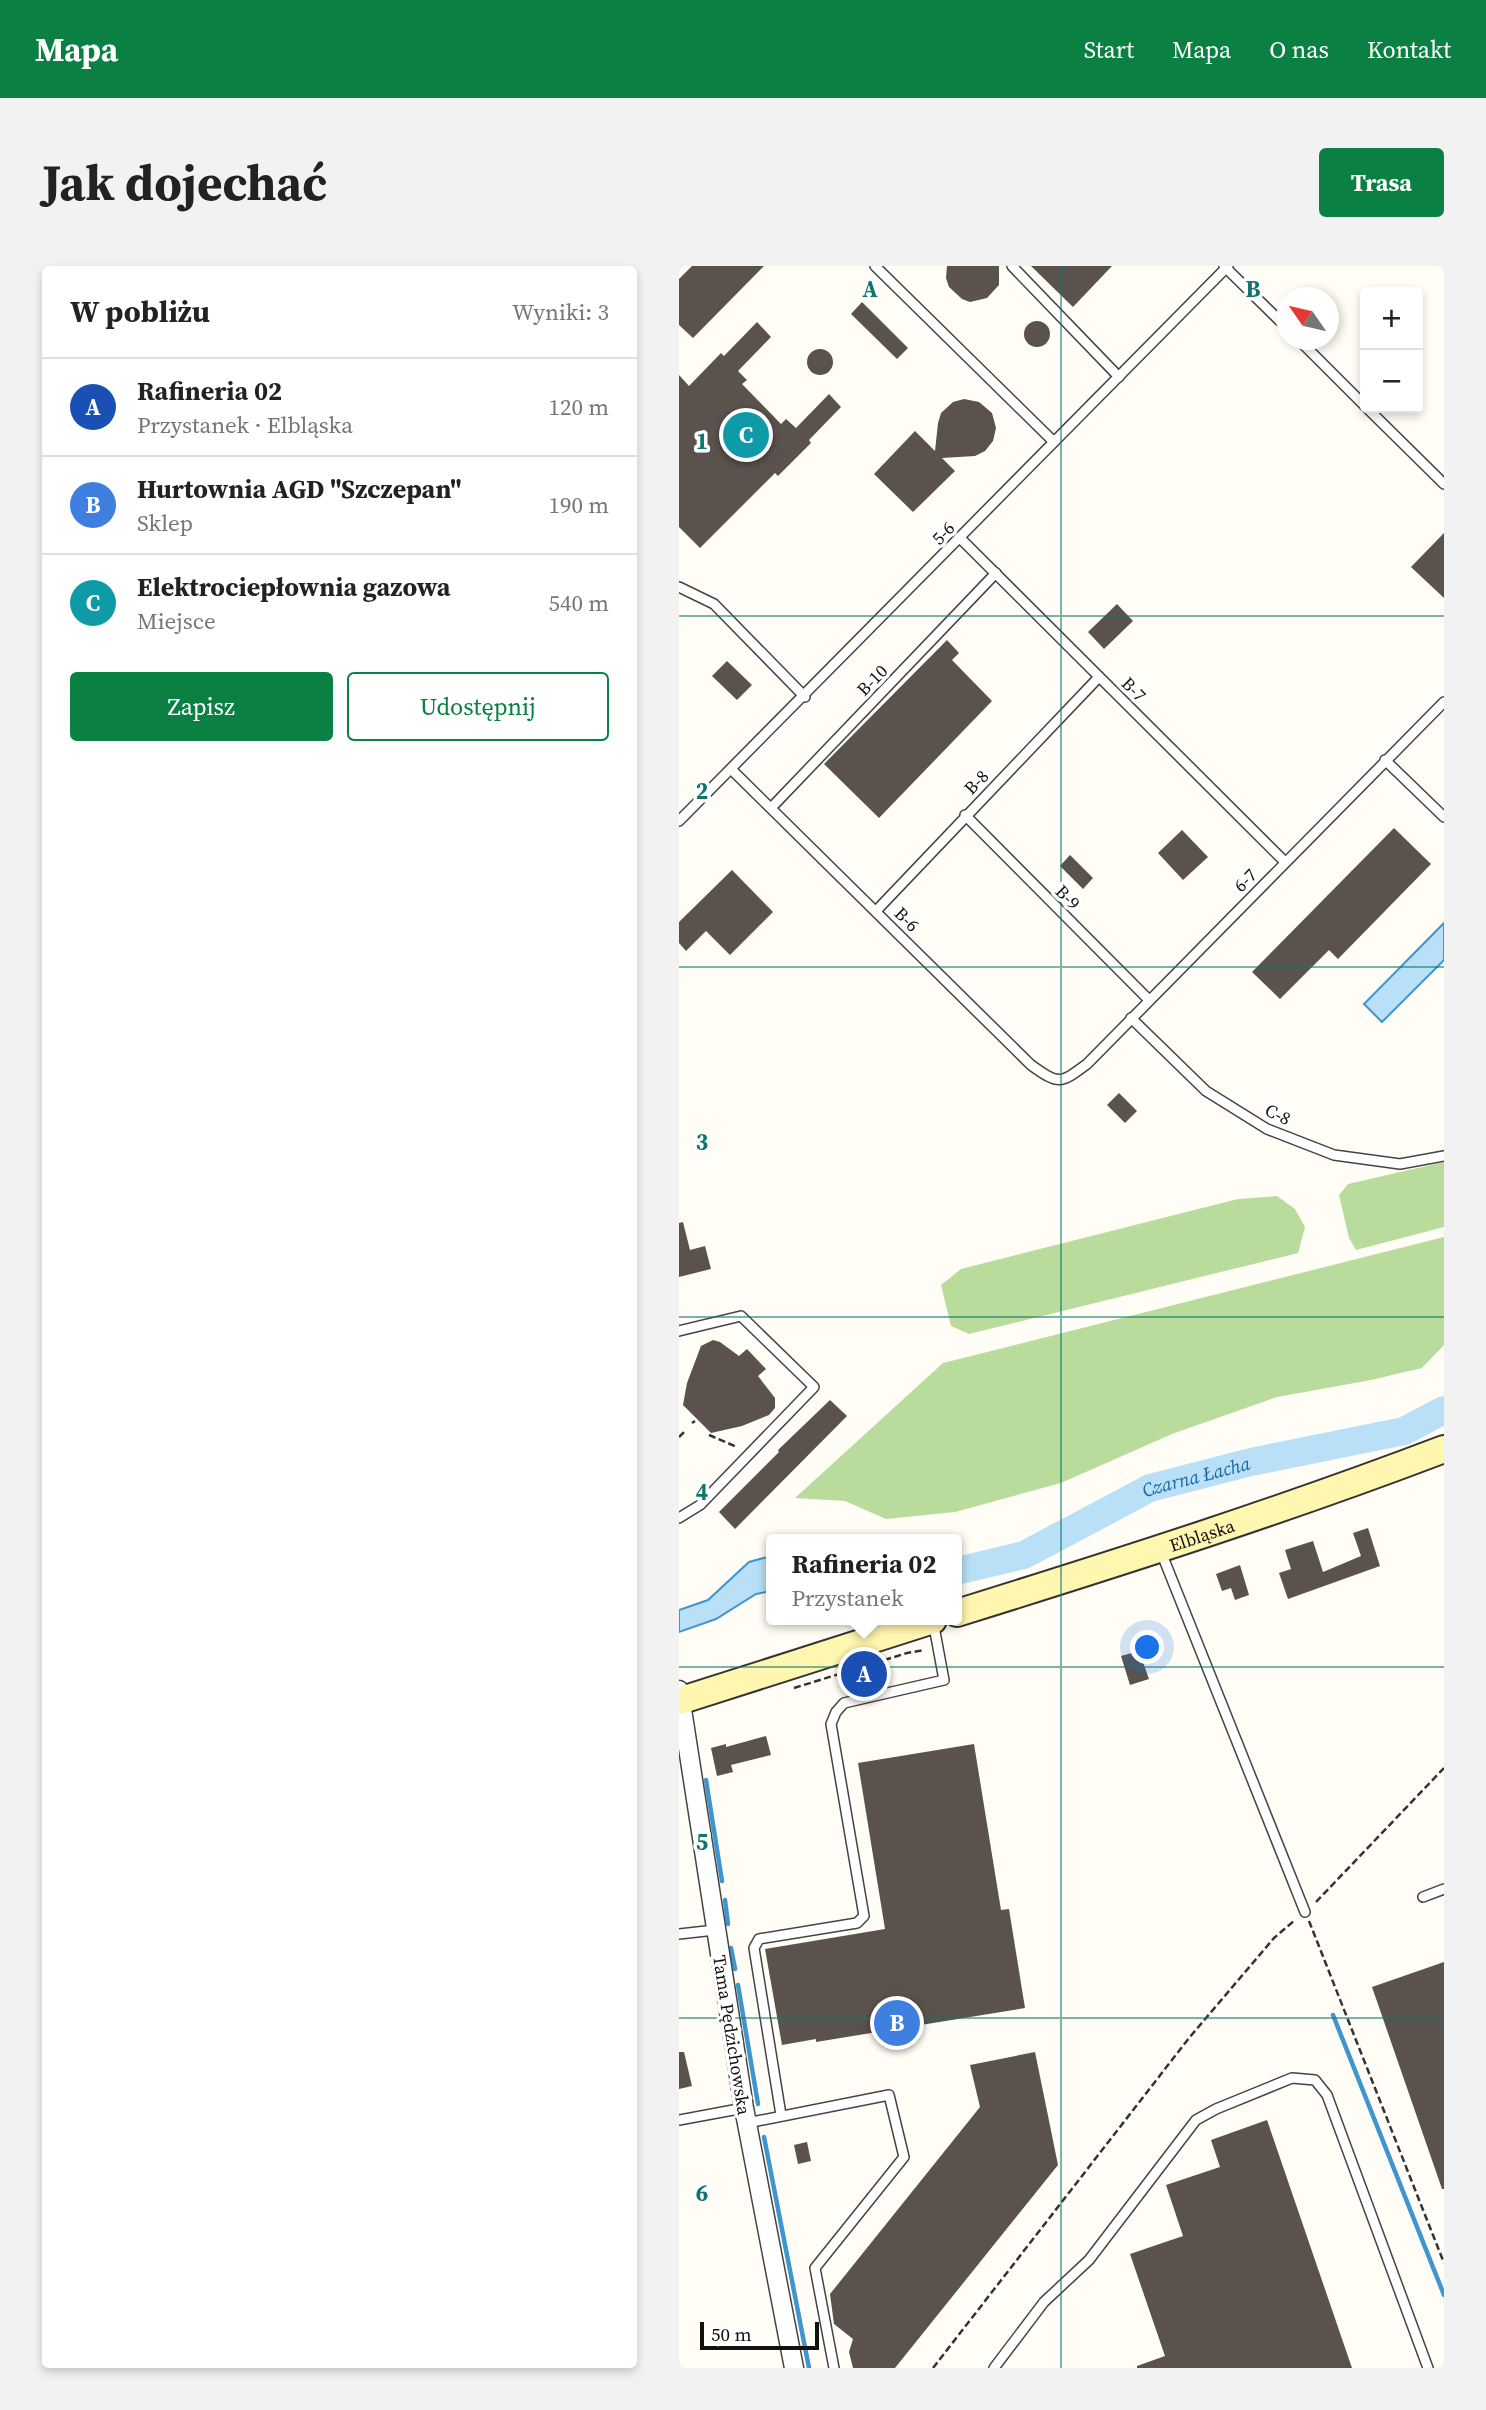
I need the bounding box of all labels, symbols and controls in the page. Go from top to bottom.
text: Mapa [35,27,118,72]
text: Start [1084,33,1134,66]
text: Mapa [1172,33,1231,66]
text: O nas [1269,33,1329,66]
text: Kontakt [1367,33,1451,66]
button: Trasa [1319,148,1444,217]
text: Jak dojechać [42,149,327,216]
text: A [862,273,878,305]
text: B [1246,273,1261,305]
north arrow [1276,287,1339,350]
map controls [1360,287,1423,413]
button: + [1360,287,1423,350]
text: W pobliżu [70,291,210,332]
text: Wyniki: 3 [512,296,609,328]
button: − [1360,350,1423,413]
text: Rafineria 02 [137,373,282,409]
text: A [85,391,101,423]
text: 120 m [548,391,609,423]
text: Przystanek · Elbląska [137,409,353,441]
pin: C [723,409,769,461]
text: 1 [696,425,708,457]
text: Hurtownia AGD "Szczepan" [137,471,462,507]
text: B [86,489,100,521]
text: 190 m [548,489,609,521]
text: Sklep [137,507,193,539]
street label: 5-6 [926,516,960,550]
text: Elektrociepłownia gazowa [137,569,451,605]
text: C [86,587,100,619]
text: 540 m [548,587,609,619]
text: Miejsce [137,605,216,637]
street label: B-10 [851,659,893,701]
street label: B-7 [1116,671,1152,707]
button: Zapisz [70,672,333,741]
button: Udostępnij [347,672,609,741]
street label: B-8 [958,764,994,800]
text: 2 [696,775,708,807]
street label: 6-7 [1228,863,1262,897]
street label: B-9 [1050,879,1086,915]
street label: B-6 [889,901,925,937]
street label: C-8 [1261,1097,1295,1131]
text: 3 [696,1126,708,1158]
water label: Czarna Łacha [1137,1450,1253,1503]
text: 4 [696,1476,708,1508]
street label: Elbląska [1166,1512,1239,1557]
popup [766,1534,962,1625]
text: Rafineria 02 [791,1546,937,1582]
text: Przystanek [791,1582,904,1614]
your location [1130,1630,1164,1664]
pin: A [841,1648,887,1700]
text: 5 [696,1826,708,1858]
street label: Tama Pędzichowska [707,1953,757,2118]
pin: B [874,1997,920,2049]
text: 6 [696,2177,708,2209]
scale bar [700,2319,819,2351]
text: 50 m [711,2321,752,2347]

